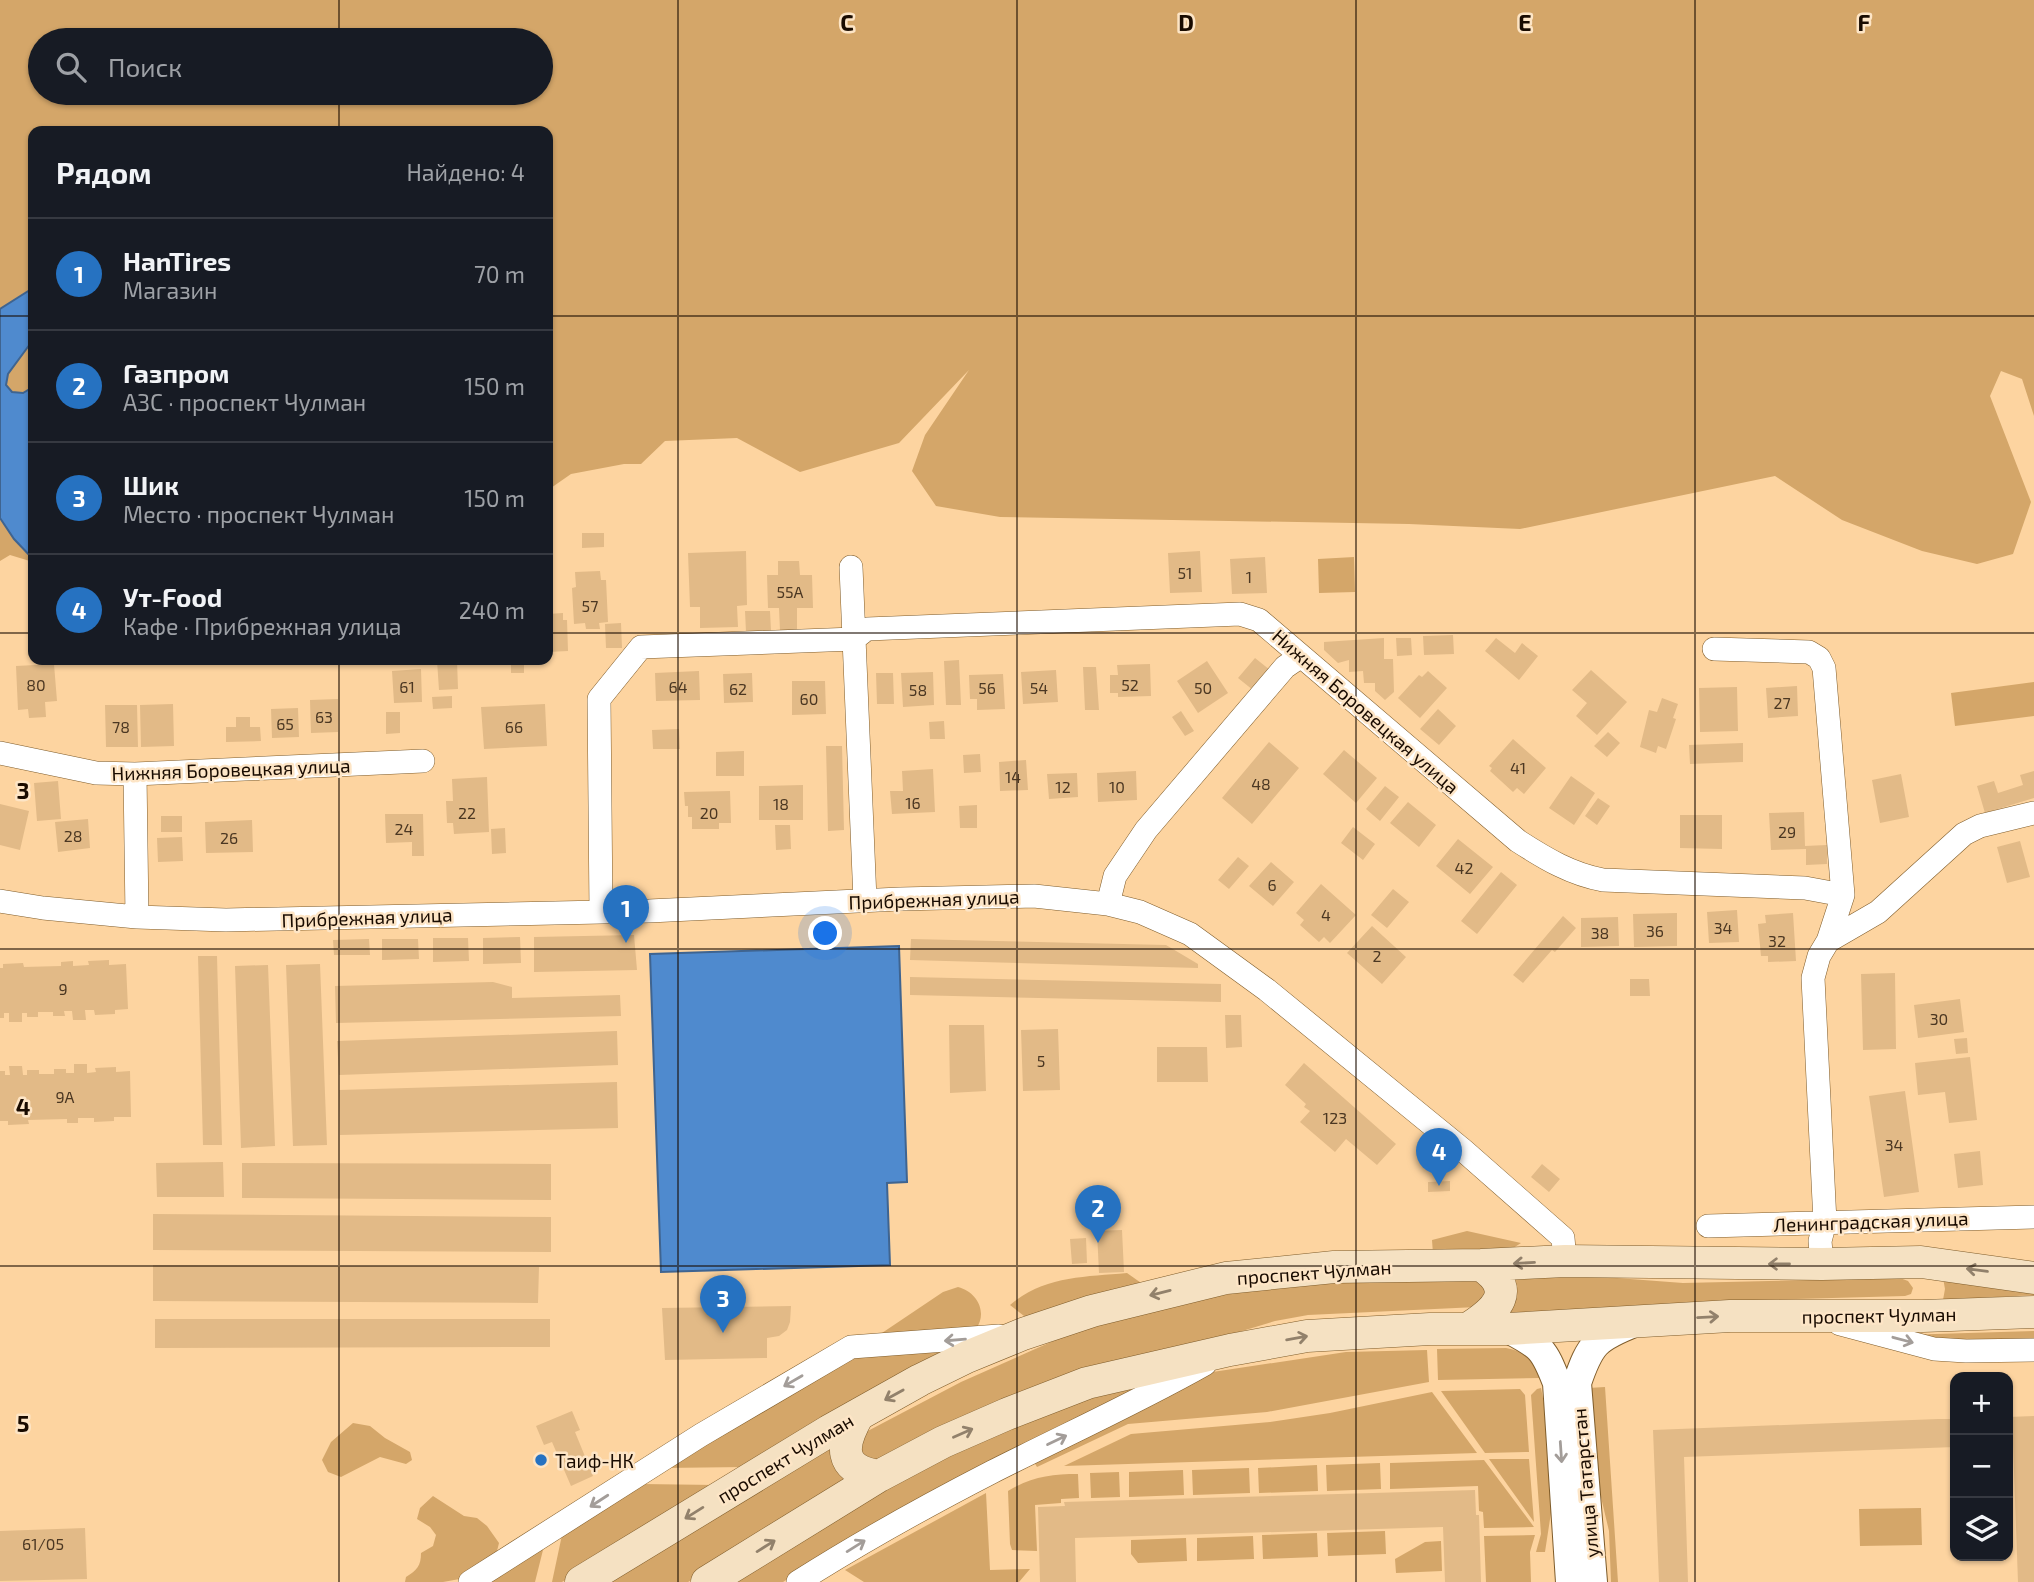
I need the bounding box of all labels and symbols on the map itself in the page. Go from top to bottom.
text: C [840,8,854,36]
text: D [1178,8,1194,36]
text: E [1518,8,1532,36]
text: F [1858,8,1871,36]
house number: 51 [1178,563,1192,582]
house number: 1 [1246,567,1252,586]
house number: 55А [776,582,804,601]
house number: 57 [582,596,598,615]
street label: Нижняя Боровецкая улица [1268,624,1464,799]
house number: 80 [26,675,46,694]
house number: 52 [1121,675,1139,694]
house number: 61 [399,677,415,696]
house number: 64 [669,677,688,696]
house number: 56 [978,678,996,697]
house number: 54 [1030,678,1048,697]
house number: 50 [1194,678,1212,697]
house number: 62 [729,679,747,698]
house number: 58 [909,680,927,699]
house number: 60 [800,689,818,708]
house number: 27 [1773,693,1791,712]
house number: 63 [315,707,333,726]
house number: 65 [276,714,294,733]
house number: 78 [112,717,130,736]
house number: 66 [505,717,523,736]
street label: Нижняя Боровецкая улица [111,753,351,786]
house number: 41 [1510,758,1526,777]
house number: 14 [1005,767,1021,786]
house number: 48 [1251,774,1271,793]
text: 3 [16,776,30,804]
house number: 12 [1055,777,1071,796]
house number: 10 [1109,777,1125,796]
house number: 16 [905,793,921,812]
house number: 18 [773,794,789,813]
house number: 22 [458,803,476,822]
house number: 20 [700,803,718,822]
house number: 24 [395,819,414,838]
house number: 29 [1778,822,1796,841]
house number: 28 [64,826,82,845]
house number: 26 [220,828,238,847]
house number: 42 [1455,858,1473,877]
house number: 6 [1267,875,1277,894]
pin: 1 [603,885,649,943]
street label: Прибрежная улица [848,885,1020,914]
street label: Прибрежная улица [281,903,453,932]
house number: 4 [1321,905,1331,924]
your location [808,916,842,950]
house number: 34 [1714,918,1733,937]
house number: 36 [1646,921,1664,940]
house number: 38 [1591,923,1609,942]
house number: 32 [1768,931,1786,950]
house number: 2 [1373,946,1382,965]
house number: 9 [58,979,68,998]
house number: 30 [1930,1009,1948,1028]
house number: 5 [1037,1051,1045,1070]
house number: 9А [55,1087,75,1106]
text: 4 [16,1092,30,1120]
house number: 123 [1323,1108,1347,1127]
pin: 4 [1416,1128,1462,1186]
house number: 34 [1885,1135,1904,1154]
pin: 2 [1075,1185,1121,1243]
street label: Ленинградская улица [1773,1206,1969,1237]
street label: проспект Чулман [1236,1255,1392,1290]
one-way arrow [1513,1257,1536,1270]
one-way arrow [1768,1257,1791,1271]
one-way arrow [1966,1263,1989,1276]
pin: 3 [700,1275,746,1333]
one-way arrow [1149,1287,1172,1300]
street label: проспект Чулман [1801,1302,1957,1329]
one-way arrow [1696,1310,1719,1323]
one-way arrow [1285,1331,1308,1344]
one-way arrow [945,1334,967,1347]
one-way arrow [1892,1335,1914,1348]
one-way arrow [783,1374,803,1388]
one-way arrow [884,1389,905,1402]
street label: улица Татарстан [1567,1407,1604,1559]
street label: проспект Чулман [713,1408,858,1509]
text: 5 [17,1409,29,1437]
one-way arrow [952,1426,973,1439]
one-way arrow [1046,1433,1067,1447]
one-way arrow [1555,1440,1568,1462]
place label: Таиф-НК [555,1449,634,1472]
marker: Таиф-НК [533,1452,549,1468]
one-way arrow [590,1493,609,1508]
one-way arrow [684,1506,704,1520]
house number: 61/05 [22,1534,64,1553]
one-way arrow [846,1538,865,1553]
one-way arrow [755,1539,775,1553]

